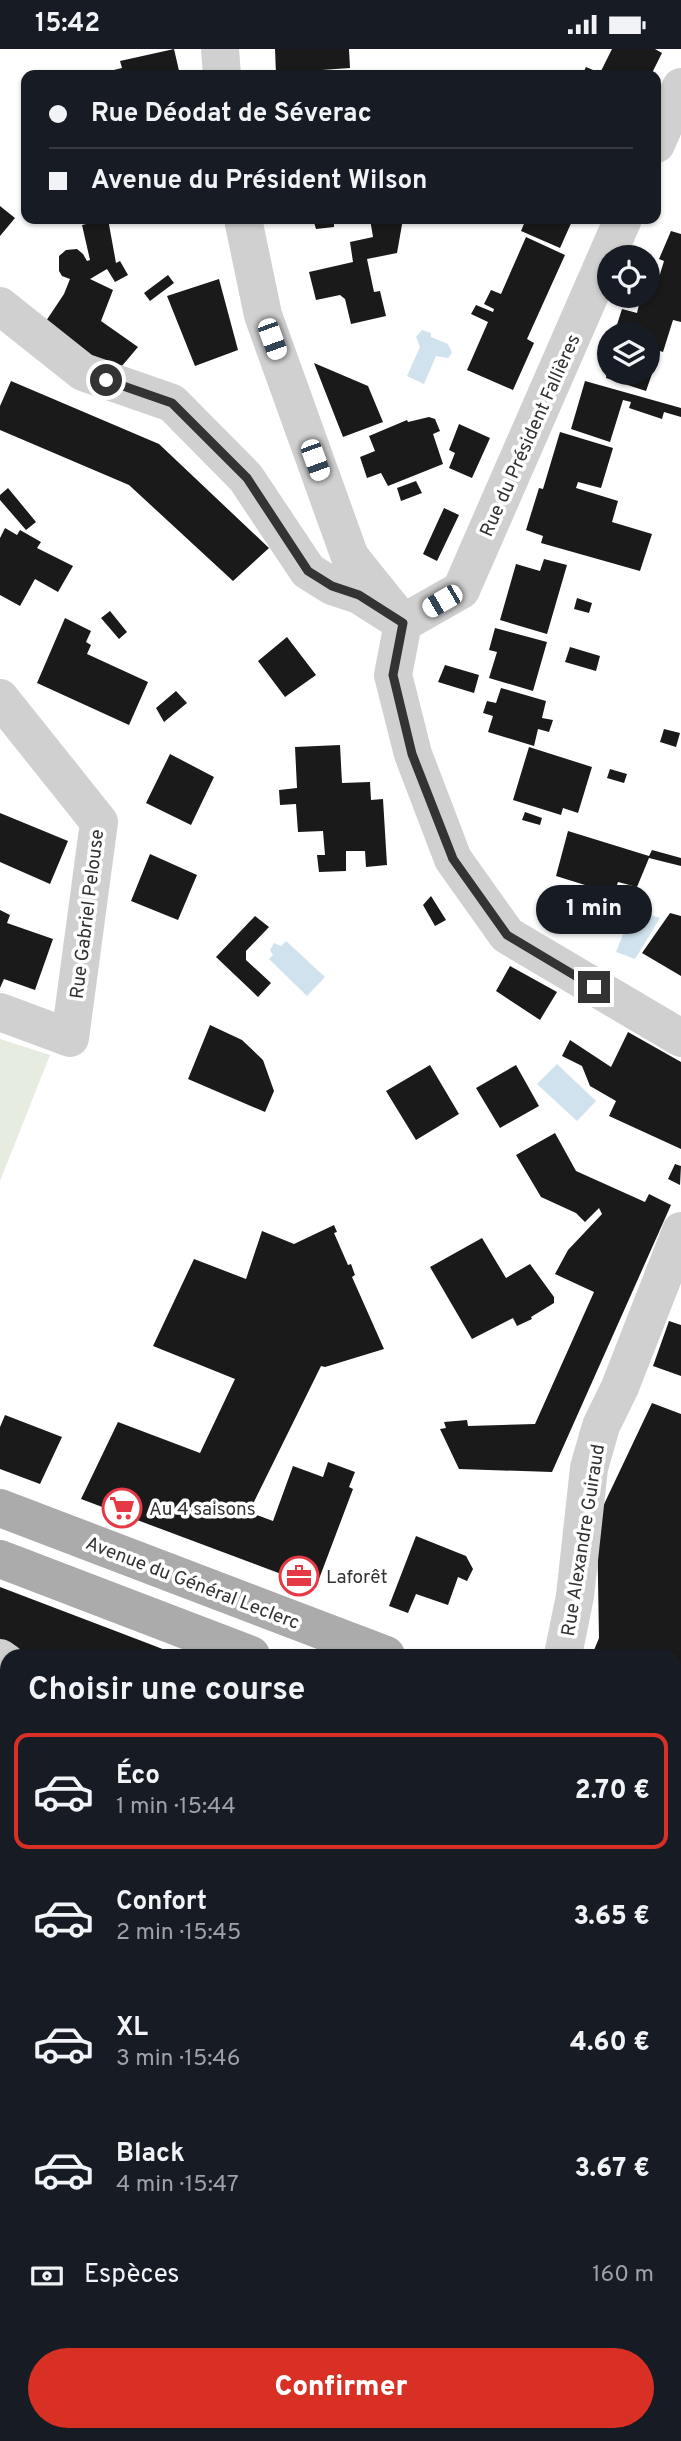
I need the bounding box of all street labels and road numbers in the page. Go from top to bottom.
street label: Rue du Président Fallières [475,331,586,541]
street label: Rue Gabriel Pelouse [66,828,110,1000]
street label: Rue Alexandre Guiraud [557,1443,611,1638]
street label: Avenue du Général Leclerc [82,1532,303,1636]

